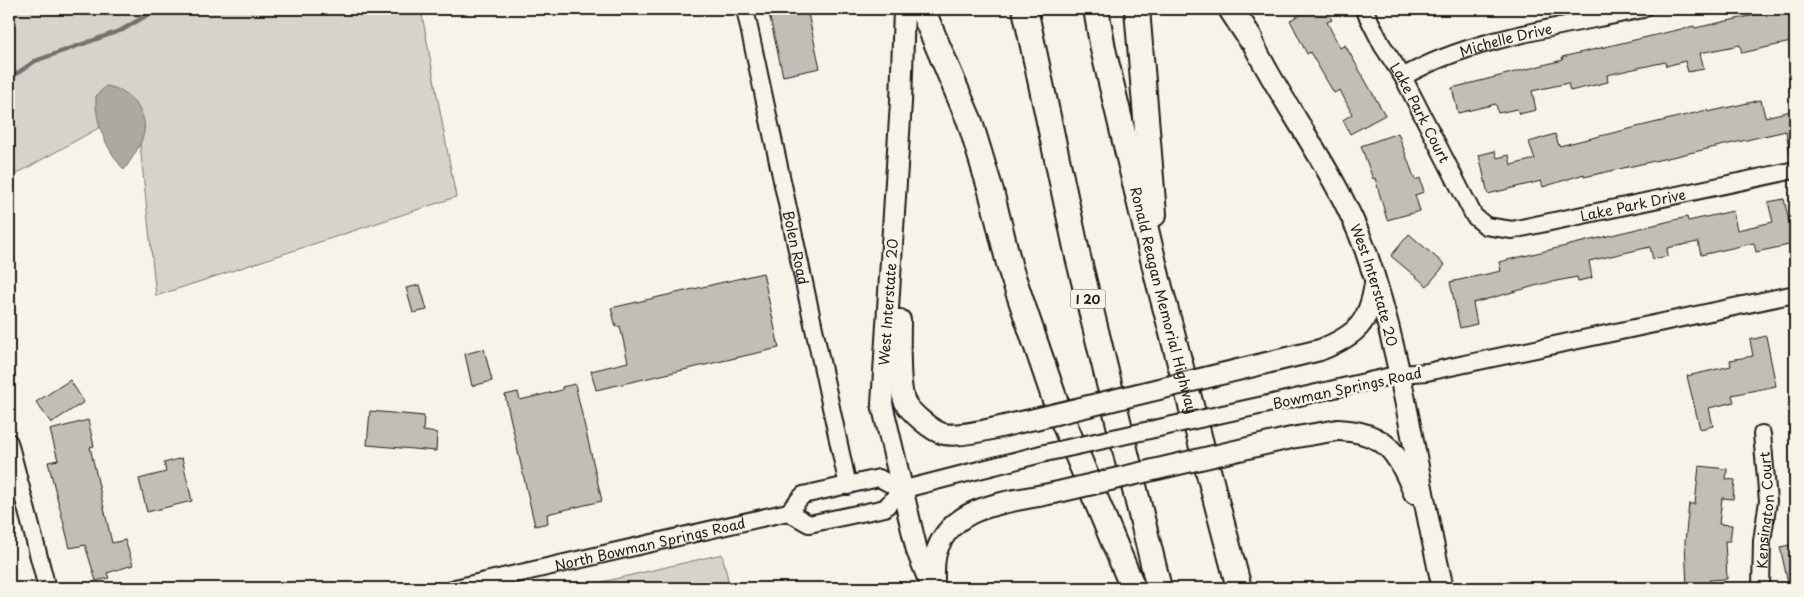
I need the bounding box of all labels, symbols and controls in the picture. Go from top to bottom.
street label: Michelle Drive [1457,17,1554,61]
street label: Lake Park Court [1386,58,1456,166]
street label: Lake Park Drive [1578,183,1688,226]
street label: Ronald Reagan Memorial Highway [1126,184,1203,416]
street label: Bolen Road [778,208,815,287]
street label: West Interstate 20 [1345,220,1403,348]
street label: West Interstate 20 [873,238,903,366]
road number: I 20 [1070,290,1106,308]
street label: Bowman Springs Road [1271,362,1423,414]
street label: Kensington Court [1751,451,1779,569]
street label: North Bowman Springs Road [553,512,747,575]

